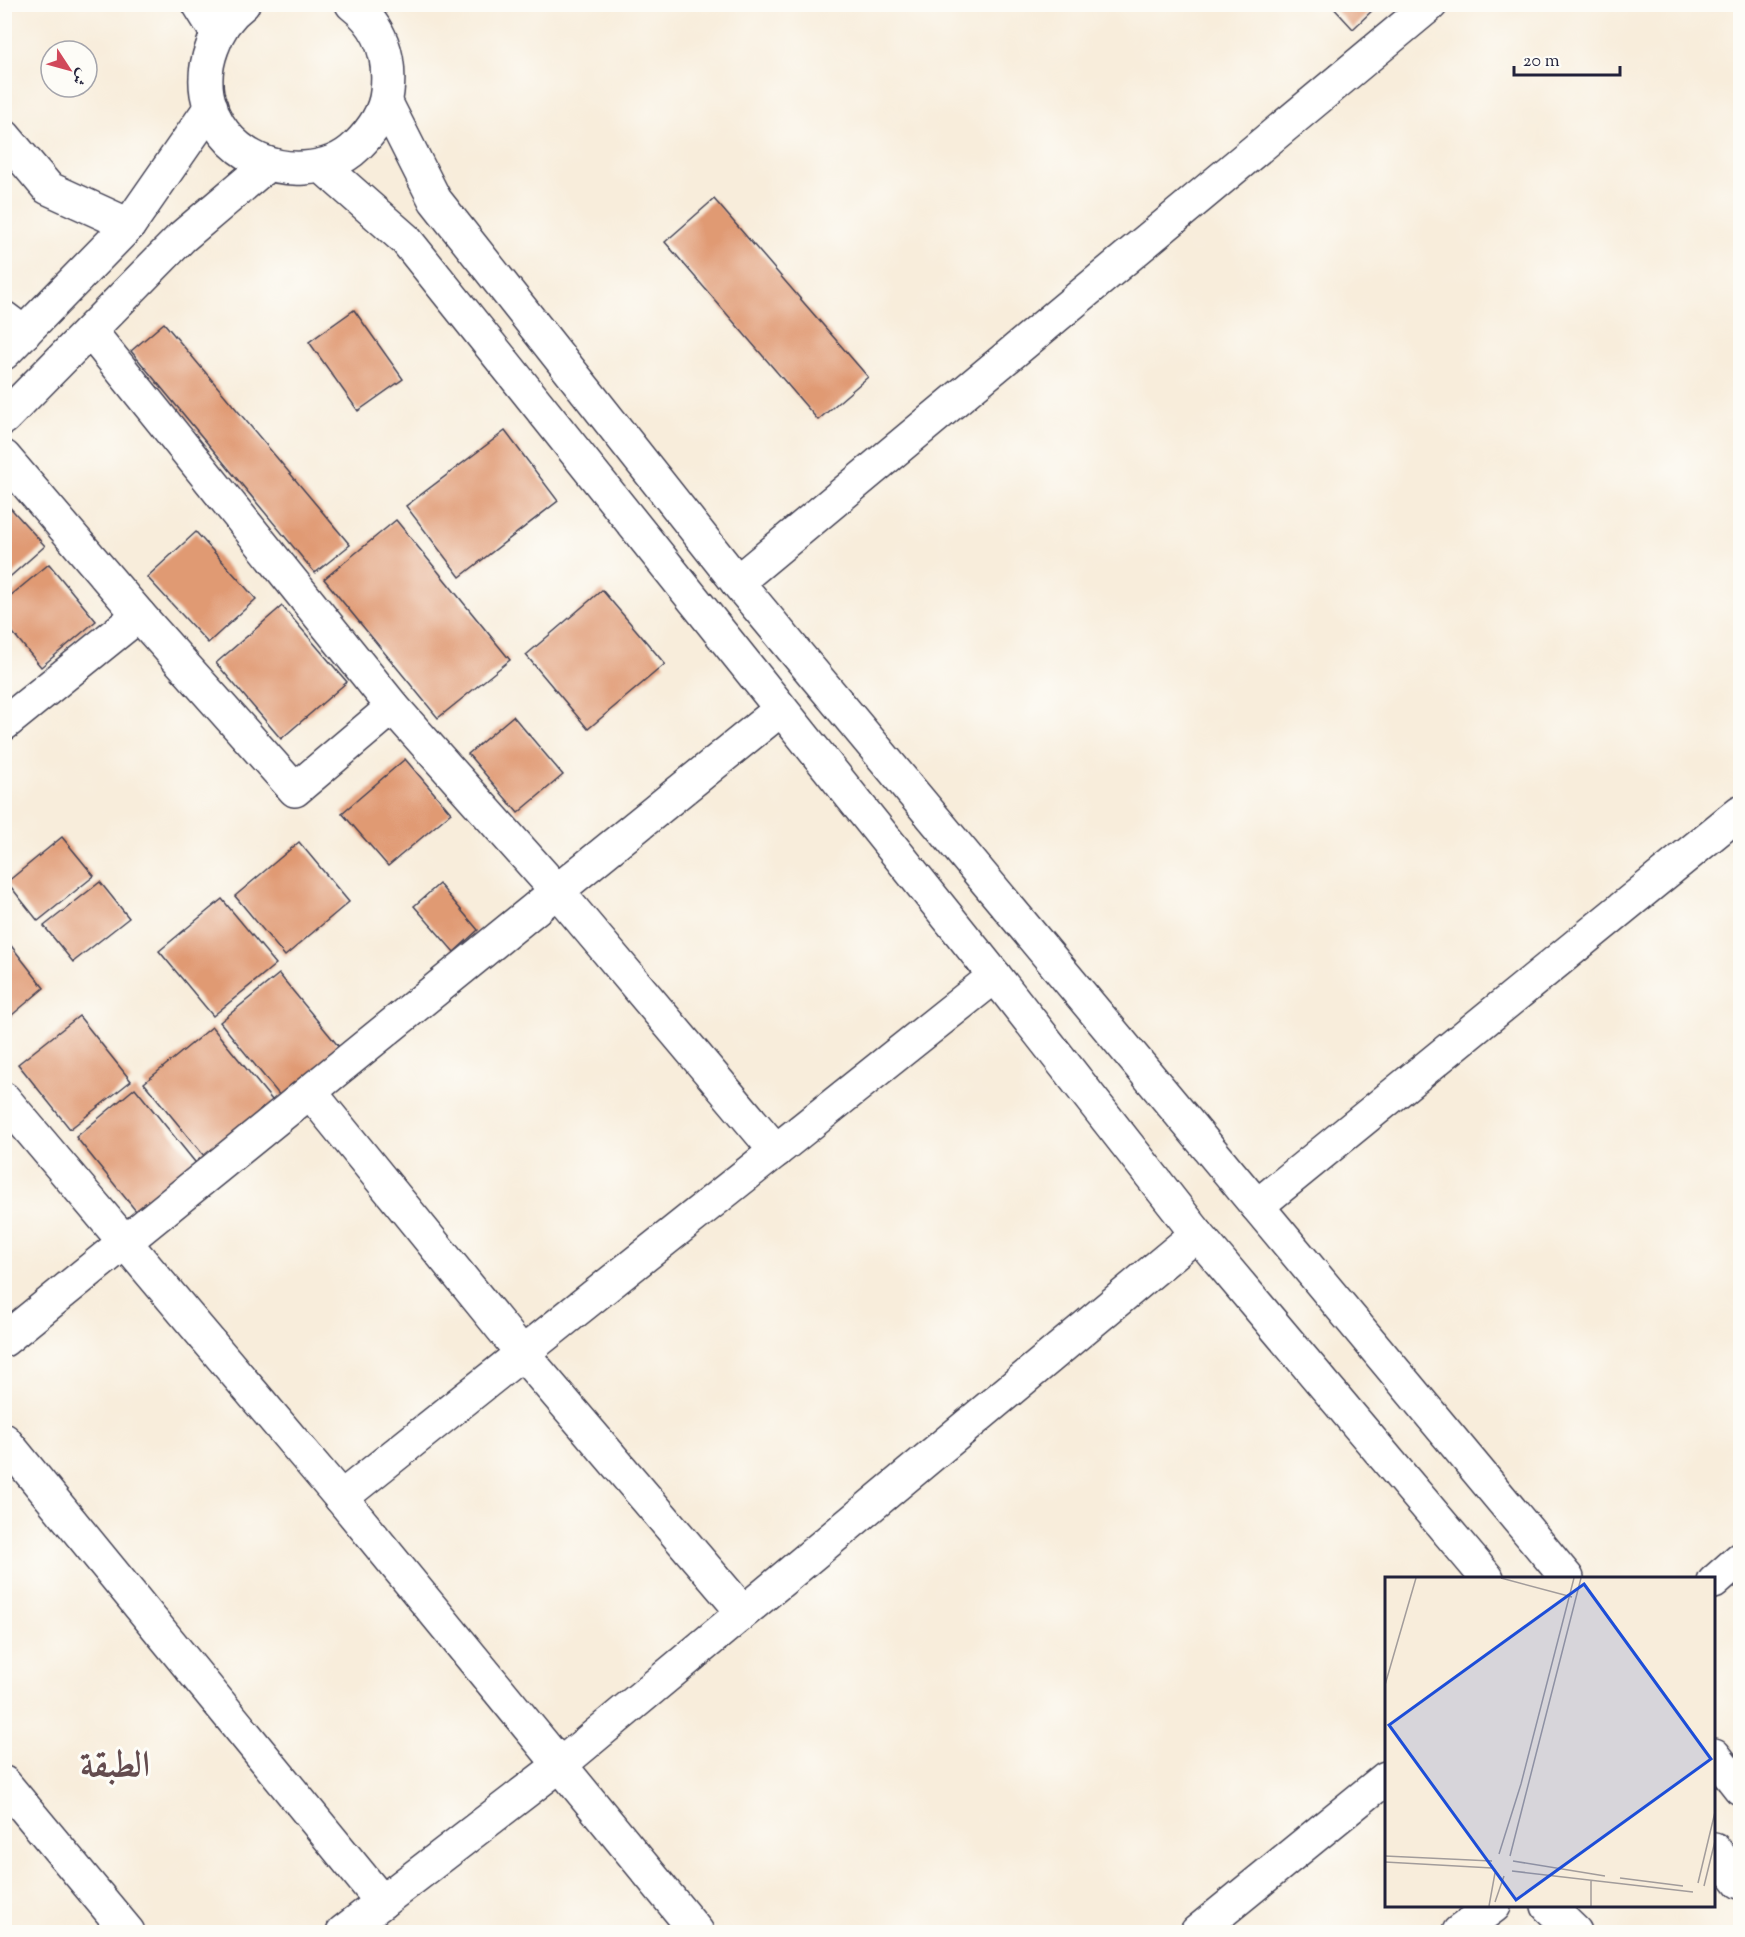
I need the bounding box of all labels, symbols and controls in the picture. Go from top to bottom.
north arrow [39,39,99,99]
scale bar [1514,39,1620,77]
text: 20 m [1523,49,1560,75]
text: ش [65,63,93,90]
inset map [1385,1577,1715,1907]
district label: الطبقة [80,1741,150,1793]

